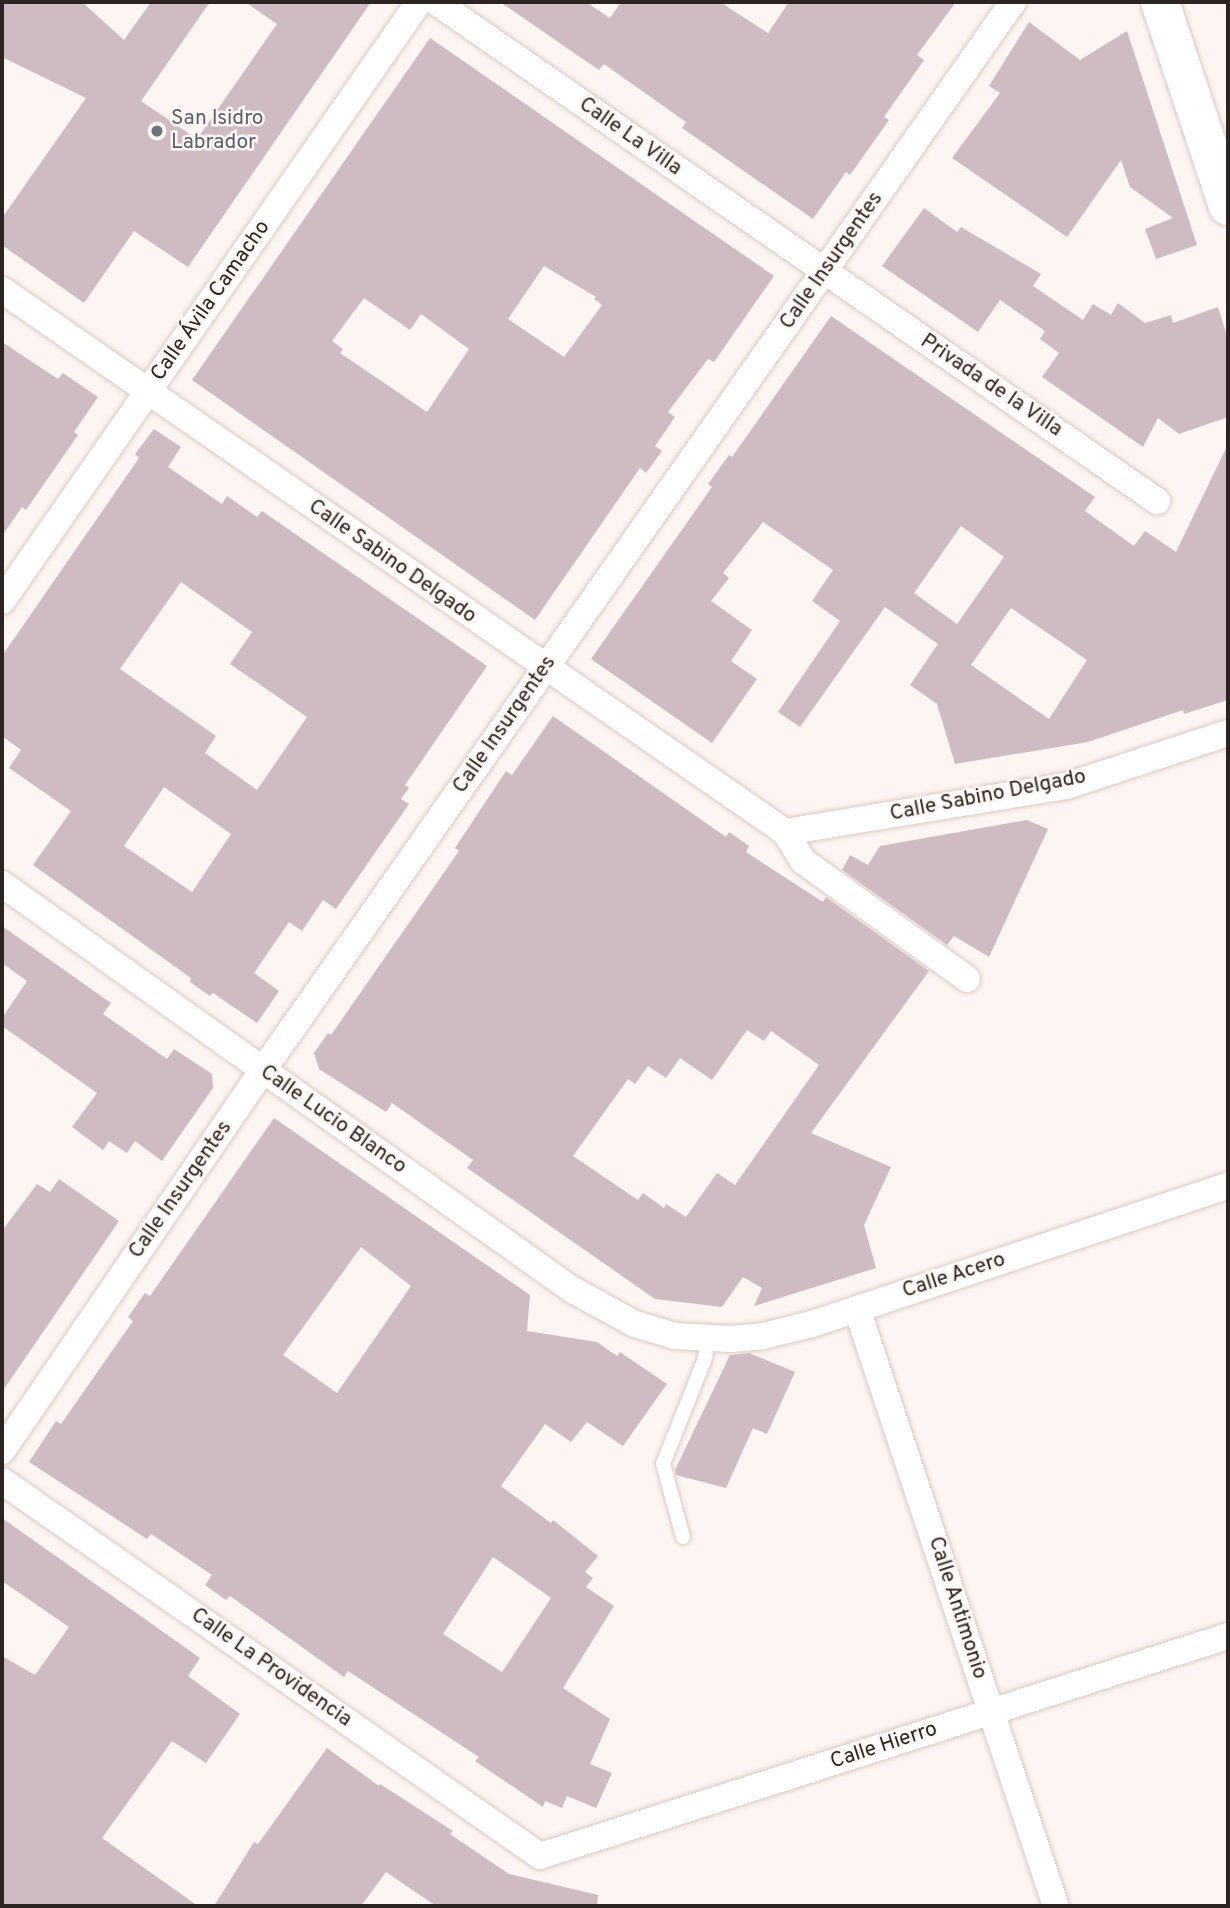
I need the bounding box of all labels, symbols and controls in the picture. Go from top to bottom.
street label: Calle La Villa [573,92,687,182]
place label: San Isidro Labrador [171,106,264,156]
marker: San Isidro Labrador [149,123,165,139]
street label: Calle Insurgentes [775,187,889,335]
street label: Calle Ávila Camacho [146,215,276,387]
street label: Privada de la Villa [915,329,1067,443]
street label: Calle Sabino Delgado [303,495,481,629]
street label: Calle Insurgentes [448,651,562,799]
street label: Calle Sabino Delgado [888,765,1088,827]
street label: Calle Lucio Blanco [255,1060,411,1180]
street label: Calle Insurgentes [124,1116,238,1264]
street label: Calle Acero [899,1247,1009,1305]
street label: Calle Antimonio [922,1533,992,1683]
street label: Calle La Providencia [186,1603,356,1733]
street label: Calle Hierro [827,1717,941,1775]

